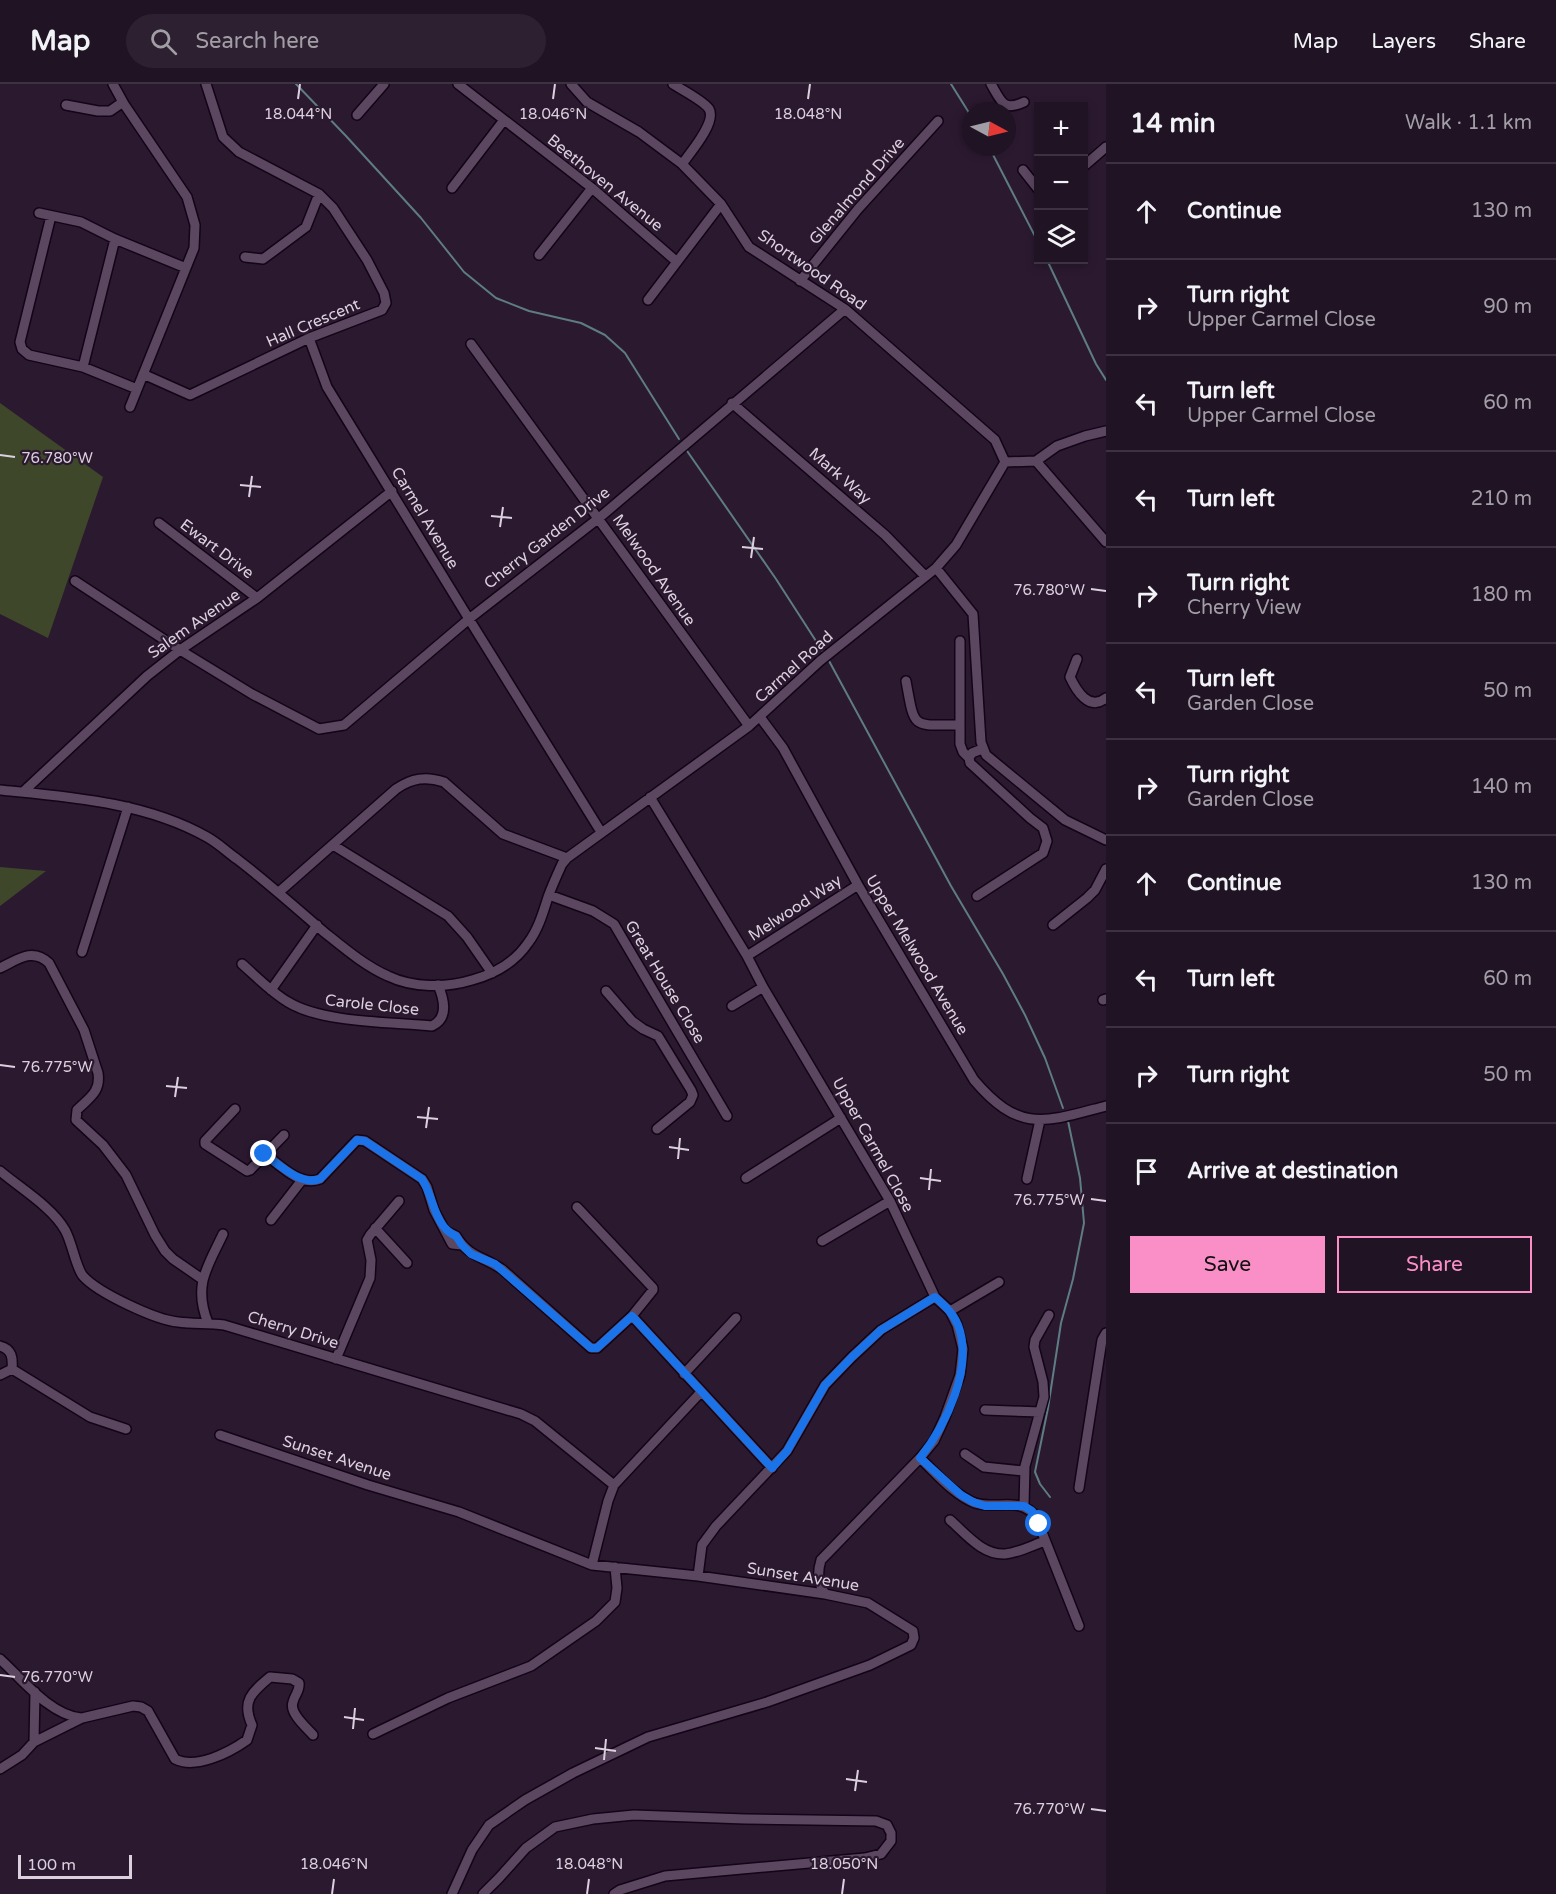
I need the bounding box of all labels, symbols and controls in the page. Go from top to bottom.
search box [126,14,546,68]
text: Map [30,24,90,58]
icon: search [147,25,180,58]
text: Search here [195,28,319,54]
text: Map [1293,29,1338,54]
text: Layers [1371,29,1436,54]
text: Share [1469,29,1526,54]
north arrow [962,102,1016,156]
map controls [1034,102,1088,264]
button: + [1034,102,1088,156]
text: 18.044°N [264,105,332,123]
text: 18.046°N [519,105,587,123]
text: 18.048°N [774,105,842,123]
text: 14 min [1130,108,1216,139]
text: Walk · 1.1 km [1405,111,1532,135]
street label: Beethoven Avenue [543,130,667,236]
street label: Glenalmond Drive [805,133,909,249]
button: − [1034,156,1088,210]
icon: ahead [1130,195,1163,228]
text: Continue [1187,198,1282,224]
text: 130 m [1471,199,1532,223]
button: layers [1034,210,1088,264]
street label: Shortwood Road [754,225,870,315]
text: Turn right [1187,282,1289,308]
icon: right [1130,291,1163,324]
street label: Hall Crescent [263,294,363,352]
text: 90 m [1483,295,1532,319]
text: Upper Carmel Close [1187,308,1376,332]
text: Turn left [1187,378,1275,404]
icon: left [1130,387,1163,420]
text: 60 m [1483,391,1532,415]
text: Upper Carmel Close [1187,404,1376,428]
street label: Mark Way [805,443,876,509]
text: 76.780°W [21,449,93,467]
street label: Carmel Avenue [387,463,463,573]
street label: Cherry Garden Drive [480,483,614,593]
icon: left [1130,483,1163,516]
text: Turn left [1187,486,1275,512]
text: 210 m [1471,487,1532,511]
street label: Melwood Avenue [608,510,700,630]
street label: Ewart Drive [176,515,258,583]
text: Turn right [1187,570,1289,596]
icon: right [1130,579,1163,612]
text: 76.780°W [1013,581,1085,599]
text: 180 m [1471,583,1532,607]
street label: Salem Avenue [144,585,244,663]
text: Cherry View [1187,596,1301,620]
street label: Carmel Road [751,627,837,707]
text: Turn left [1187,666,1275,692]
icon: left [1130,675,1163,708]
text: 50 m [1483,679,1532,703]
text: Garden Close [1187,692,1314,716]
text: Turn right [1187,762,1289,788]
icon: right [1130,771,1163,804]
text: 140 m [1471,775,1532,799]
text: Garden Close [1187,788,1314,812]
icon: ahead [1130,867,1163,900]
street label: Melwood Way [744,870,846,946]
text: Continue [1187,870,1282,896]
street label: Upper Melwood Avenue [861,871,973,1039]
text: 130 m [1471,871,1532,895]
street label: Great House Close [620,917,710,1047]
icon: left [1130,963,1163,996]
text: Turn left [1187,966,1275,992]
text: 60 m [1483,967,1532,991]
street label: Carole Close [324,990,420,1020]
text: 76.775°W [21,1058,93,1076]
icon: right [1130,1059,1163,1092]
text: Turn right [1187,1062,1289,1088]
text: 50 m [1483,1063,1532,1087]
street label: Upper Carmel Close [828,1074,918,1216]
route end [250,1140,276,1166]
icon: arrive [1130,1155,1163,1188]
text: Arrive at destination [1187,1158,1398,1184]
text: 76.775°W [1013,1191,1085,1209]
button: Save [1130,1236,1325,1293]
button: Share [1337,1236,1532,1293]
street label: Cherry Drive [245,1307,341,1353]
street label: Sunset Avenue [280,1431,394,1485]
route start [1025,1510,1051,1536]
street label: Sunset Avenue [745,1558,861,1596]
text: 76.770°W [21,1668,93,1686]
text: 76.770°W [1013,1800,1085,1818]
scale bar [18,1852,132,1880]
text: 100 m [27,1855,76,1875]
text: 18.046°N [300,1855,368,1873]
text: 18.048°N [555,1855,623,1873]
text: 18.050°N [810,1855,878,1873]

